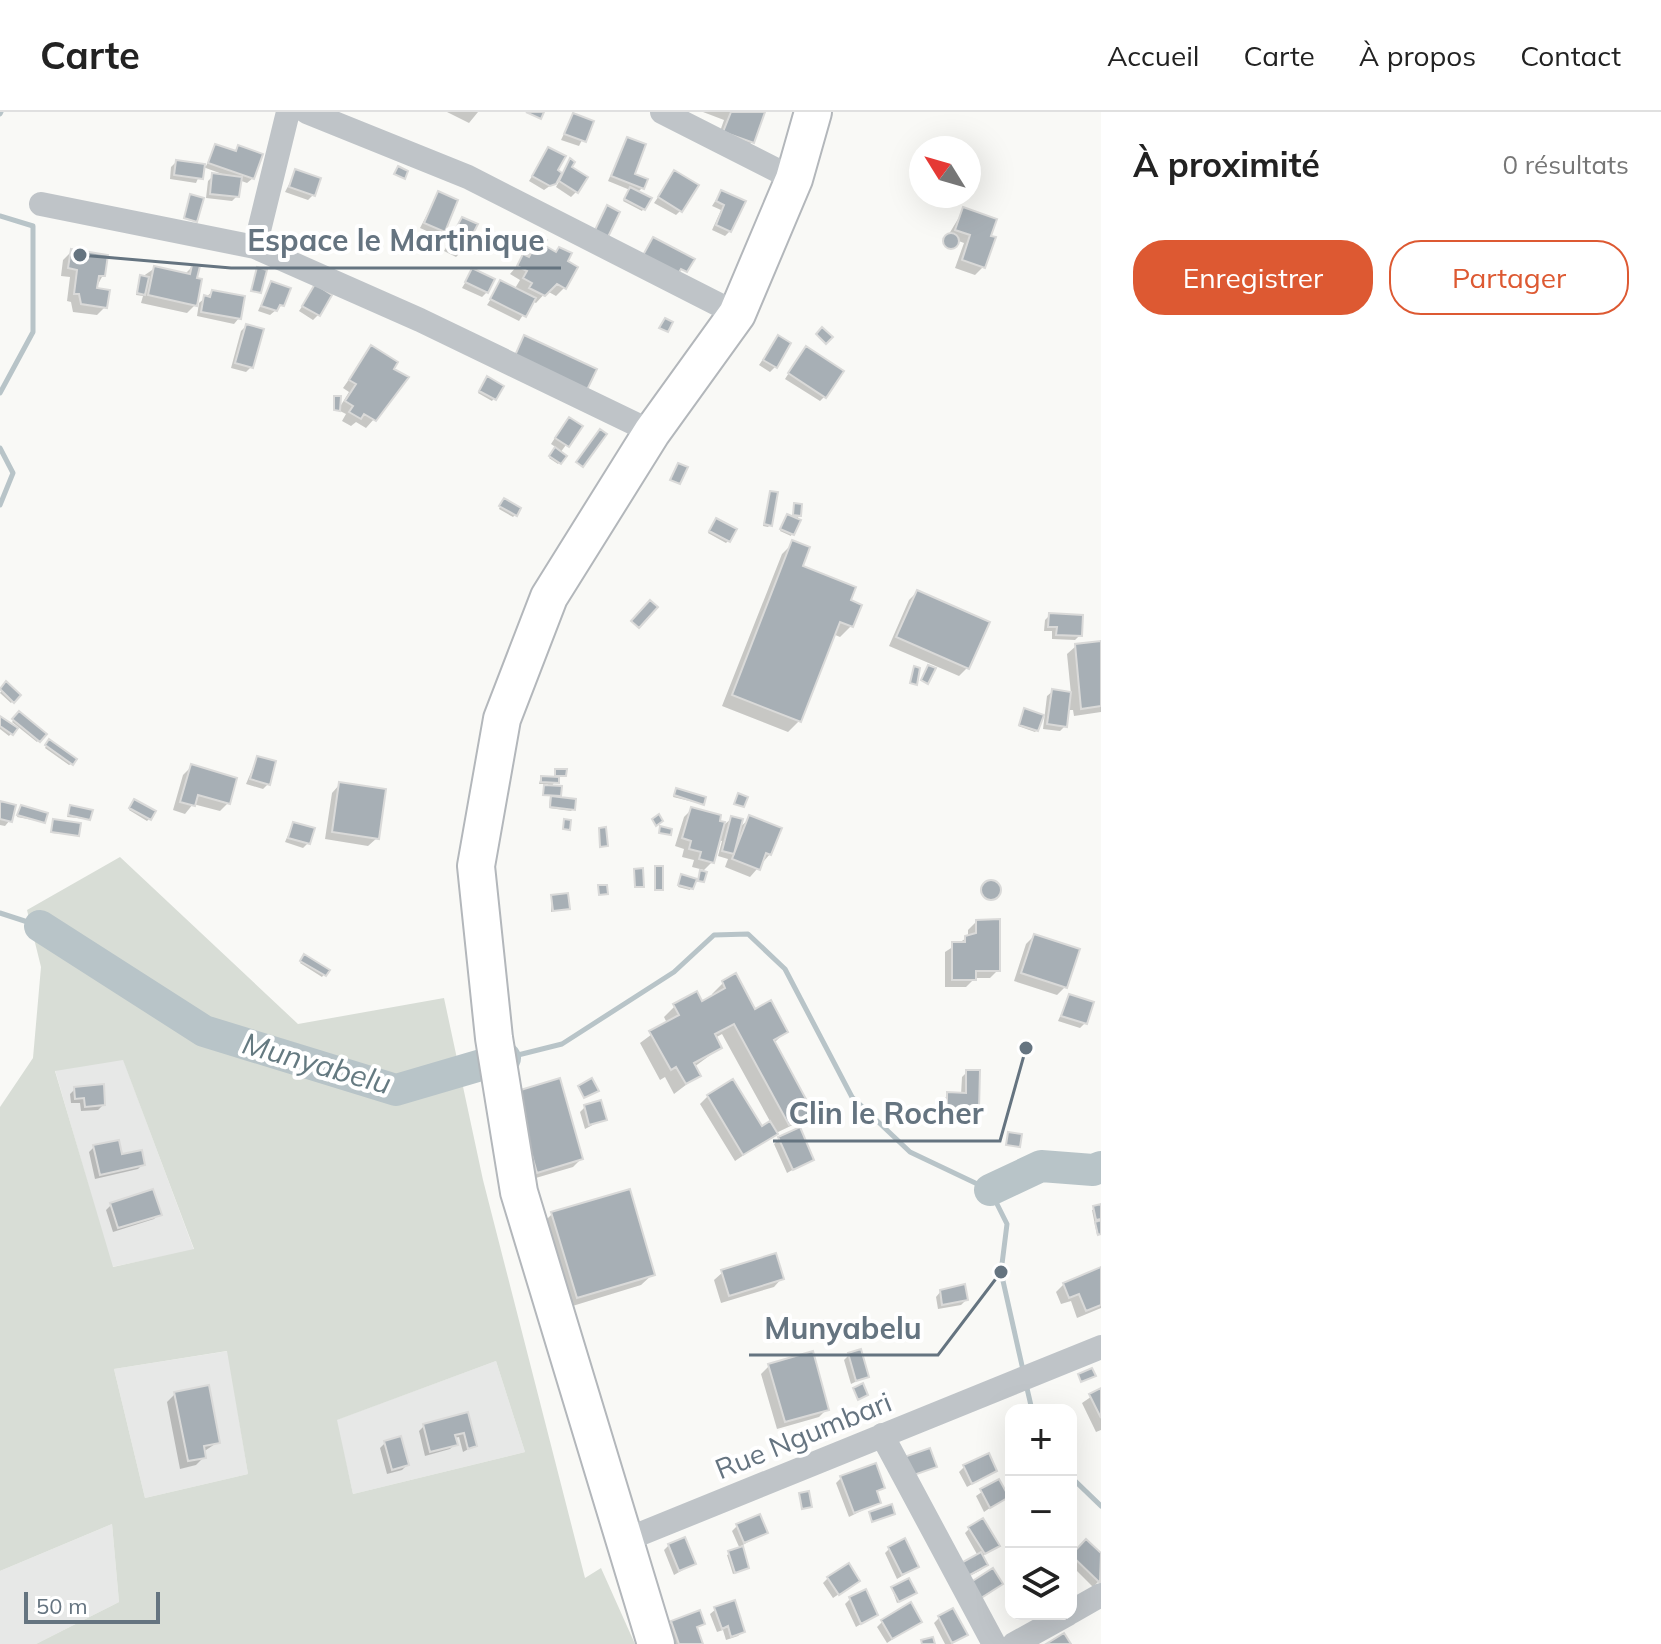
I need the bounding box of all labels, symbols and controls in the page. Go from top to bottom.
text: Carte [40,31,140,79]
text: Accueil [1107,38,1200,73]
text: Carte [1244,38,1315,73]
text: À propos [1359,38,1476,73]
text: Contact [1520,38,1621,73]
north arrow [909,136,981,208]
text: À proximité [1133,143,1320,186]
text: 0 résultats [1502,148,1629,181]
callout: Espace le Martinique [231,214,561,268]
text: Espace le Martinique [247,221,545,259]
button: Enregistrer [1133,240,1373,315]
button: Partager [1389,240,1629,315]
water label: Munyabelu [238,1024,396,1102]
callout: Clin le Rocher [773,1087,1000,1141]
text: Clin le Rocher [789,1094,984,1132]
callout: Munyabelu [749,1301,938,1355]
text: Munyabelu [764,1309,922,1347]
street label: Rue Ngumbari [710,1384,896,1486]
map controls [1005,1404,1077,1620]
button: + [1005,1404,1077,1476]
button: − [1005,1476,1077,1548]
button: layers [1005,1548,1077,1620]
scale bar [24,1588,160,1624]
text: 50 m [36,1592,87,1620]

